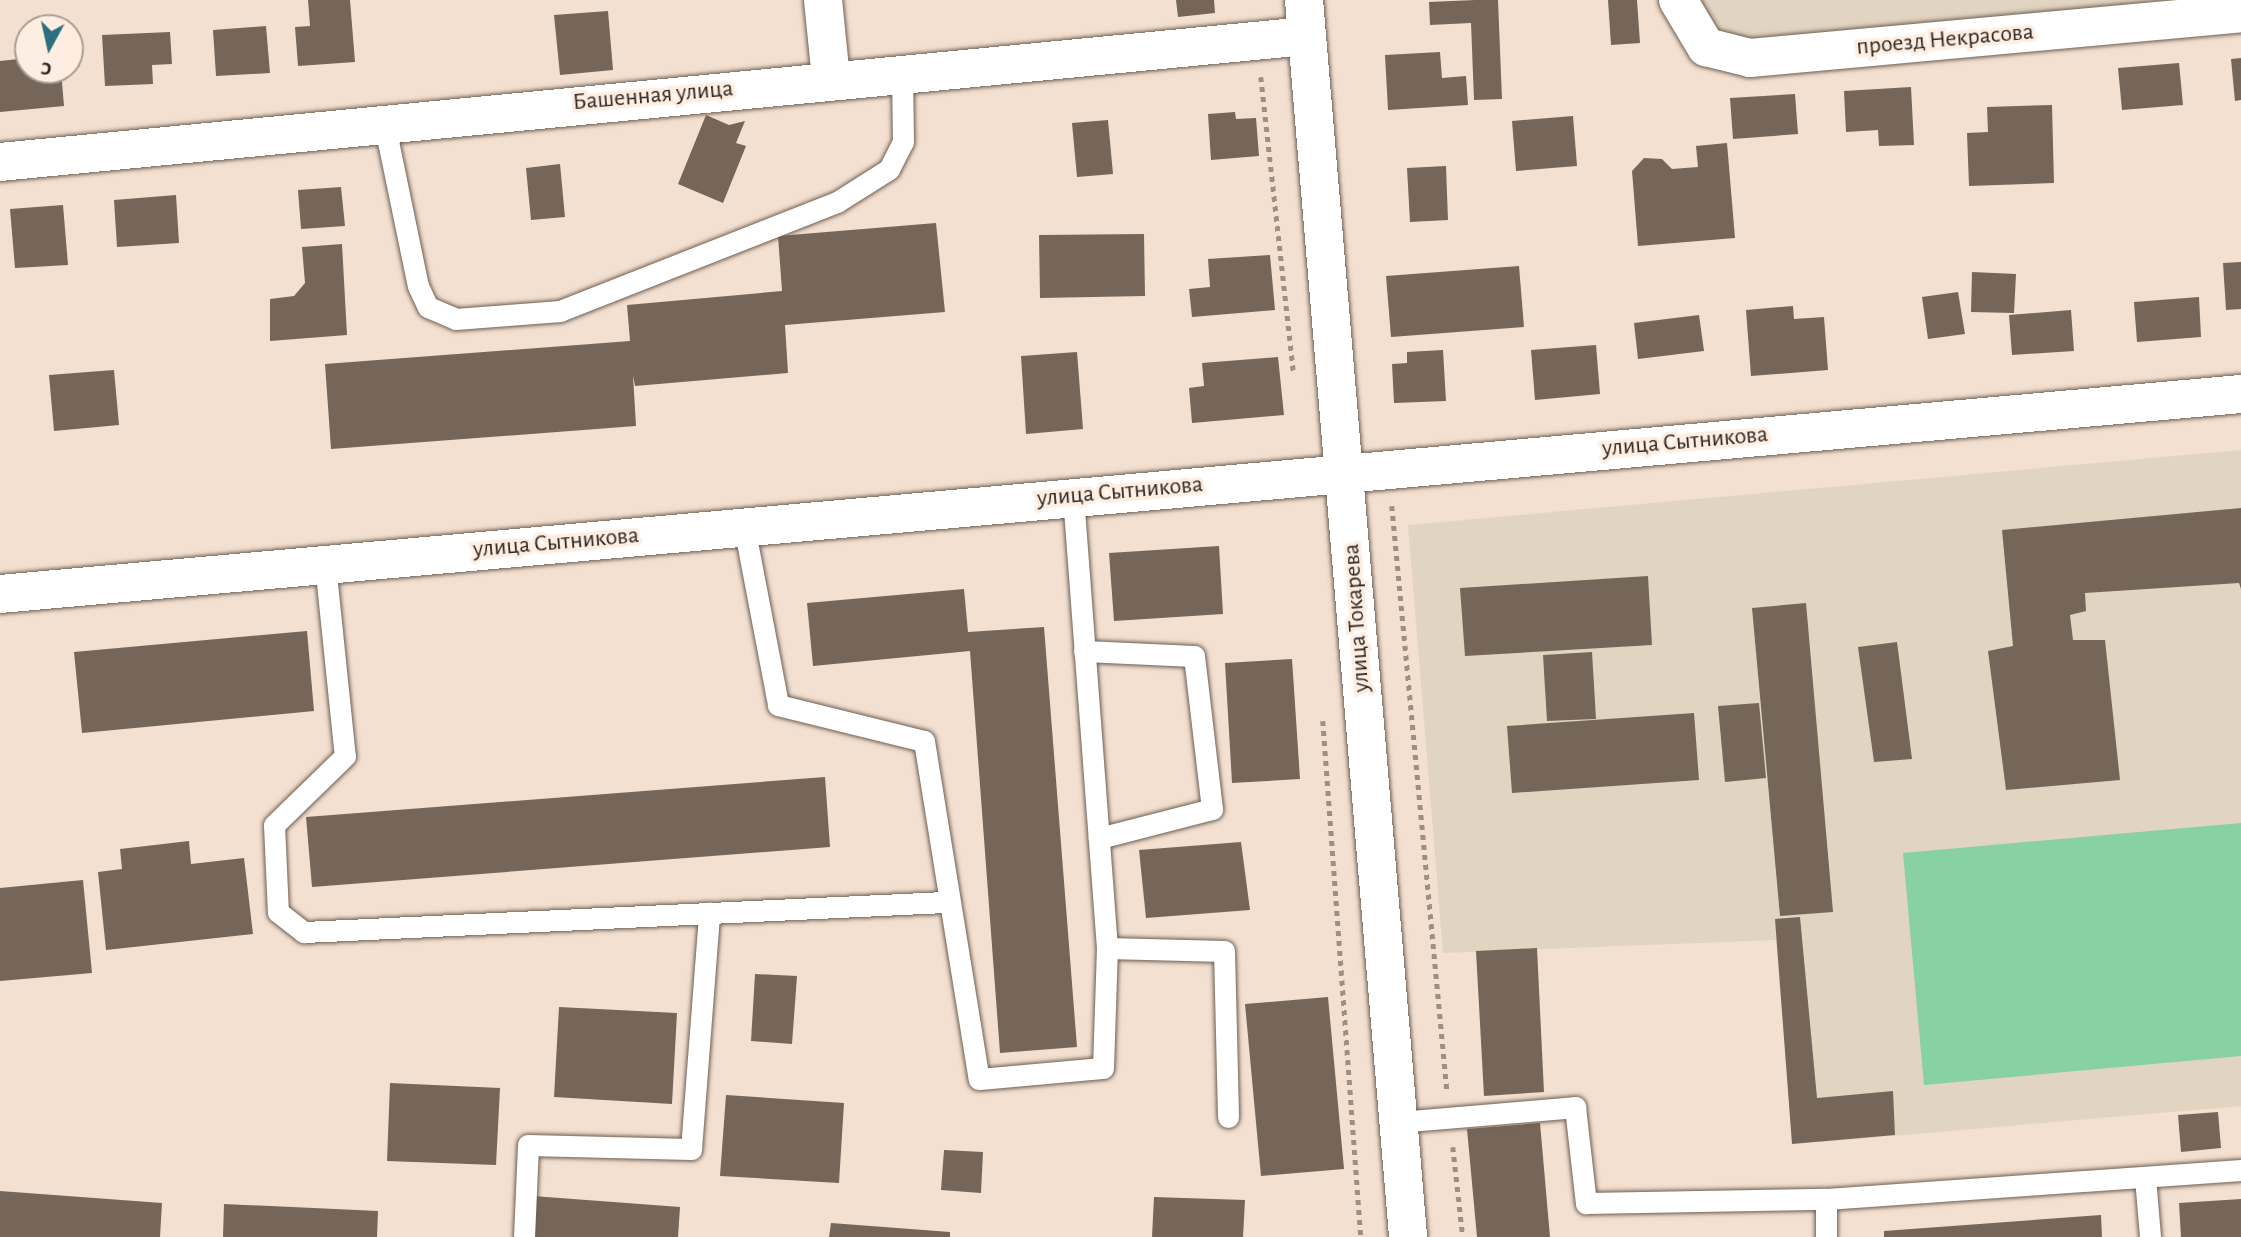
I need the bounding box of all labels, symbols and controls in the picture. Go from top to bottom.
north arrow [14,14,84,84]
street label: проезд Некрасова [1855,18,2035,62]
text: С [40,58,53,78]
street label: Башенная улица [572,75,734,117]
street label: улица Сытникова [1601,420,1769,464]
street label: улица Сытникова [1036,470,1204,514]
street label: улица Сытникова [472,521,640,565]
street label: улица Токарева [1337,543,1377,693]

